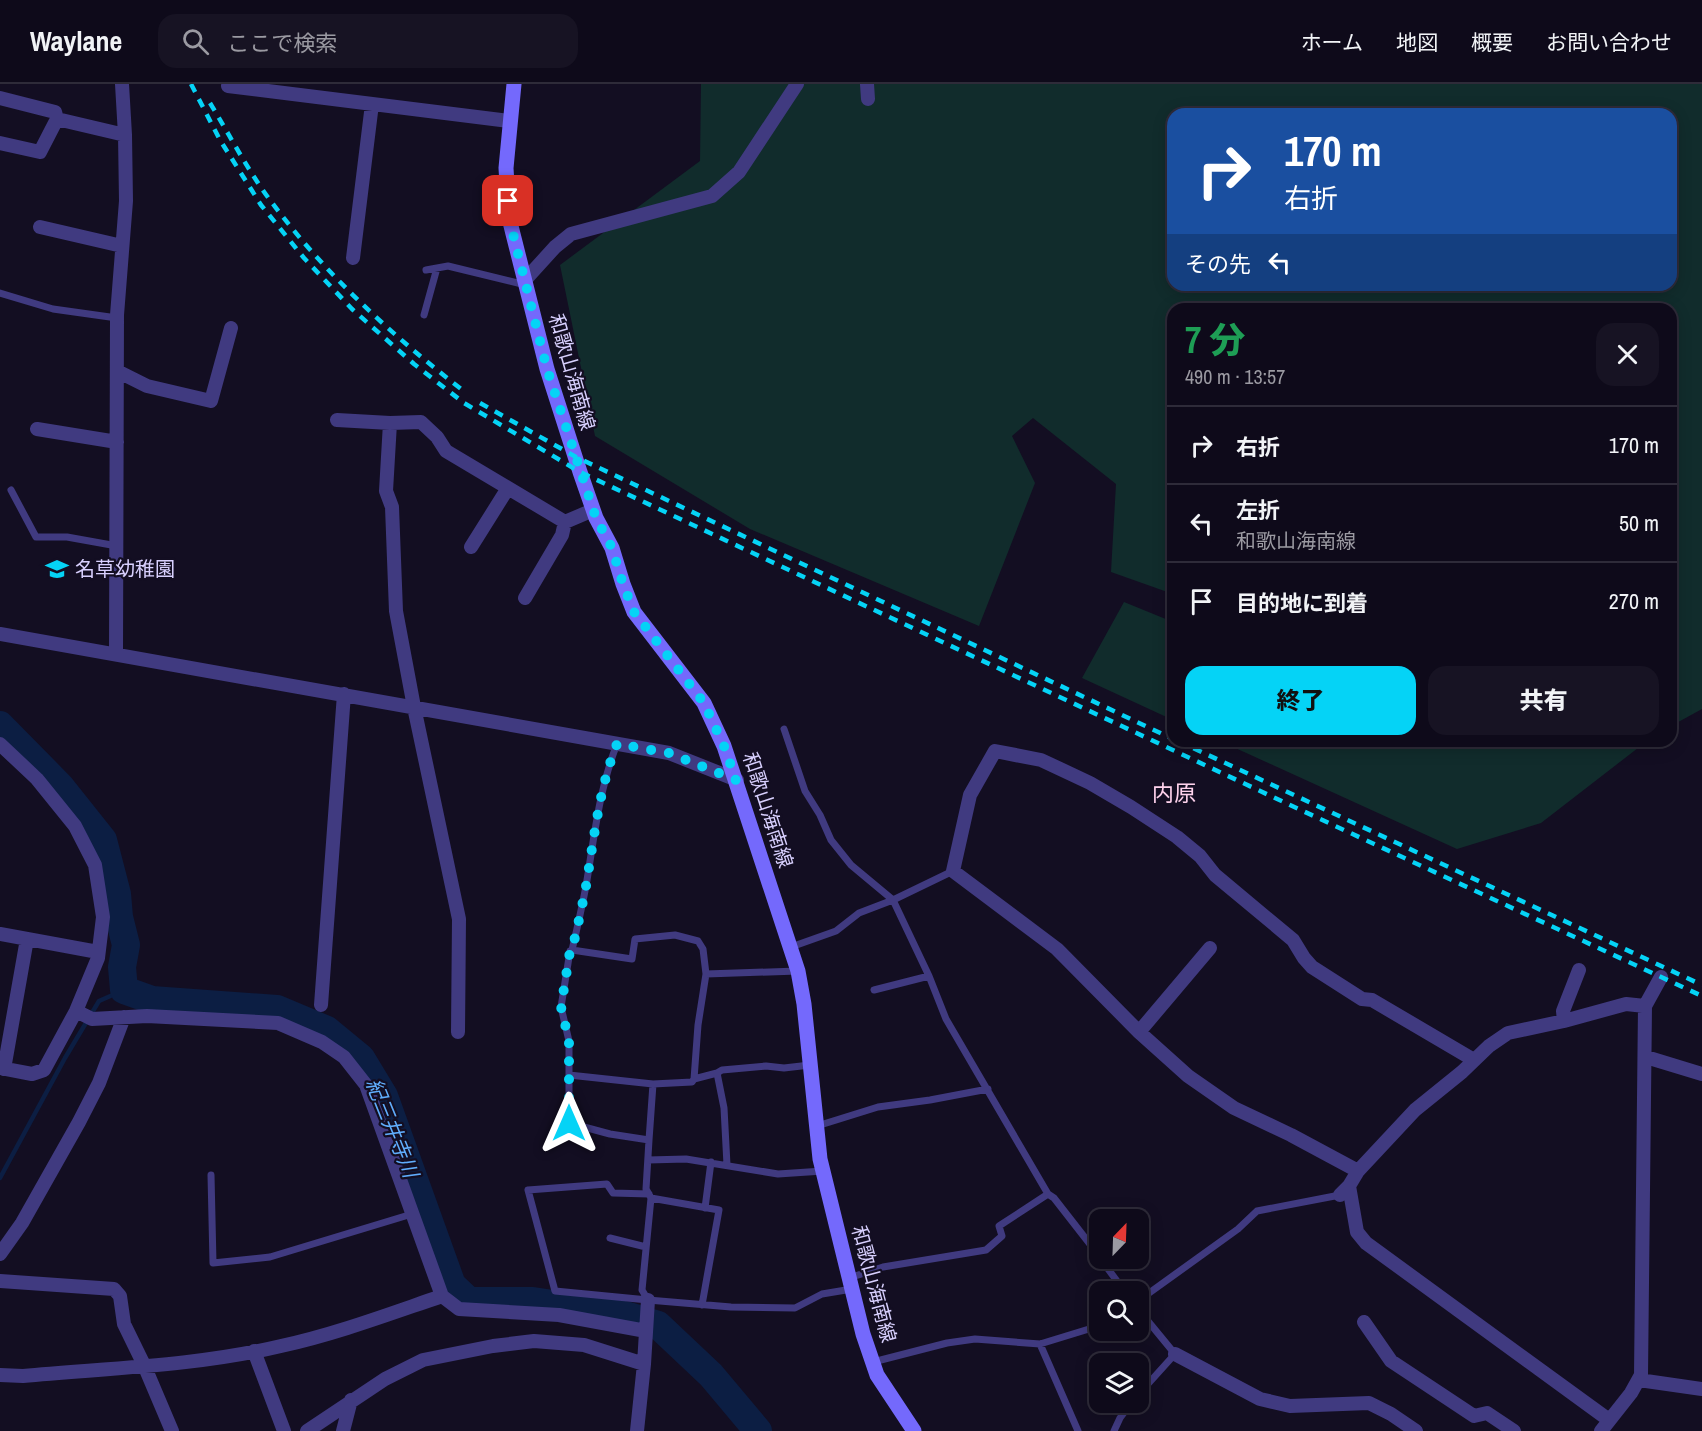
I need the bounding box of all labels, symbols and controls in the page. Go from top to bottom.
search box [158,14,578,68]
text: Waylane [30,22,122,60]
icon: search [179,25,212,58]
text: ここで検索 [227,28,337,58]
text: ホーム [1301,28,1363,57]
text: 地図 [1396,28,1438,57]
text: 概要 [1471,28,1513,57]
text: お問い合わせ [1546,28,1672,57]
text: 170 m [1284,123,1382,179]
icon: right [1185,132,1263,210]
pin [482,175,533,226]
text: 右折 [1284,180,1338,216]
icon: arrive [491,184,524,217]
icon: left [1263,246,1296,279]
text: その先 [1185,249,1251,279]
street label: 和歌山海南線 [543,310,602,433]
text: 7 分 [1185,316,1246,364]
button: close [1596,323,1659,386]
text: 490 m · 13:57 [1185,363,1285,390]
icon: right [1185,429,1218,462]
text: 170 m [1609,430,1659,460]
text: 右折 [1236,432,1280,462]
text: 左折 [1236,495,1280,525]
icon: left [1185,507,1218,540]
text: 50 m [1619,508,1659,538]
text: 和歌山海南線 [1236,527,1356,554]
place label: 名草幼稚園 [75,555,175,582]
school or university icon: 名草幼稚園 [44,556,70,582]
icon: arrive [1185,585,1218,618]
text: 270 m [1609,586,1659,616]
text: 目的地に到着 [1236,588,1368,618]
button: 終了 [1185,666,1416,735]
button: 共有 [1428,666,1659,735]
street label: 和歌山海南線 [737,749,800,871]
district label: 内原 [1152,778,1196,808]
water label: 紀三井寺川 [359,1074,426,1184]
position arrow [537,1091,601,1155]
north arrow [1089,1209,1149,1269]
map controls [1089,1209,1149,1413]
street label: 和歌山海南線 [846,1222,903,1345]
button: search [1089,1281,1149,1341]
button: layers [1089,1353,1149,1413]

